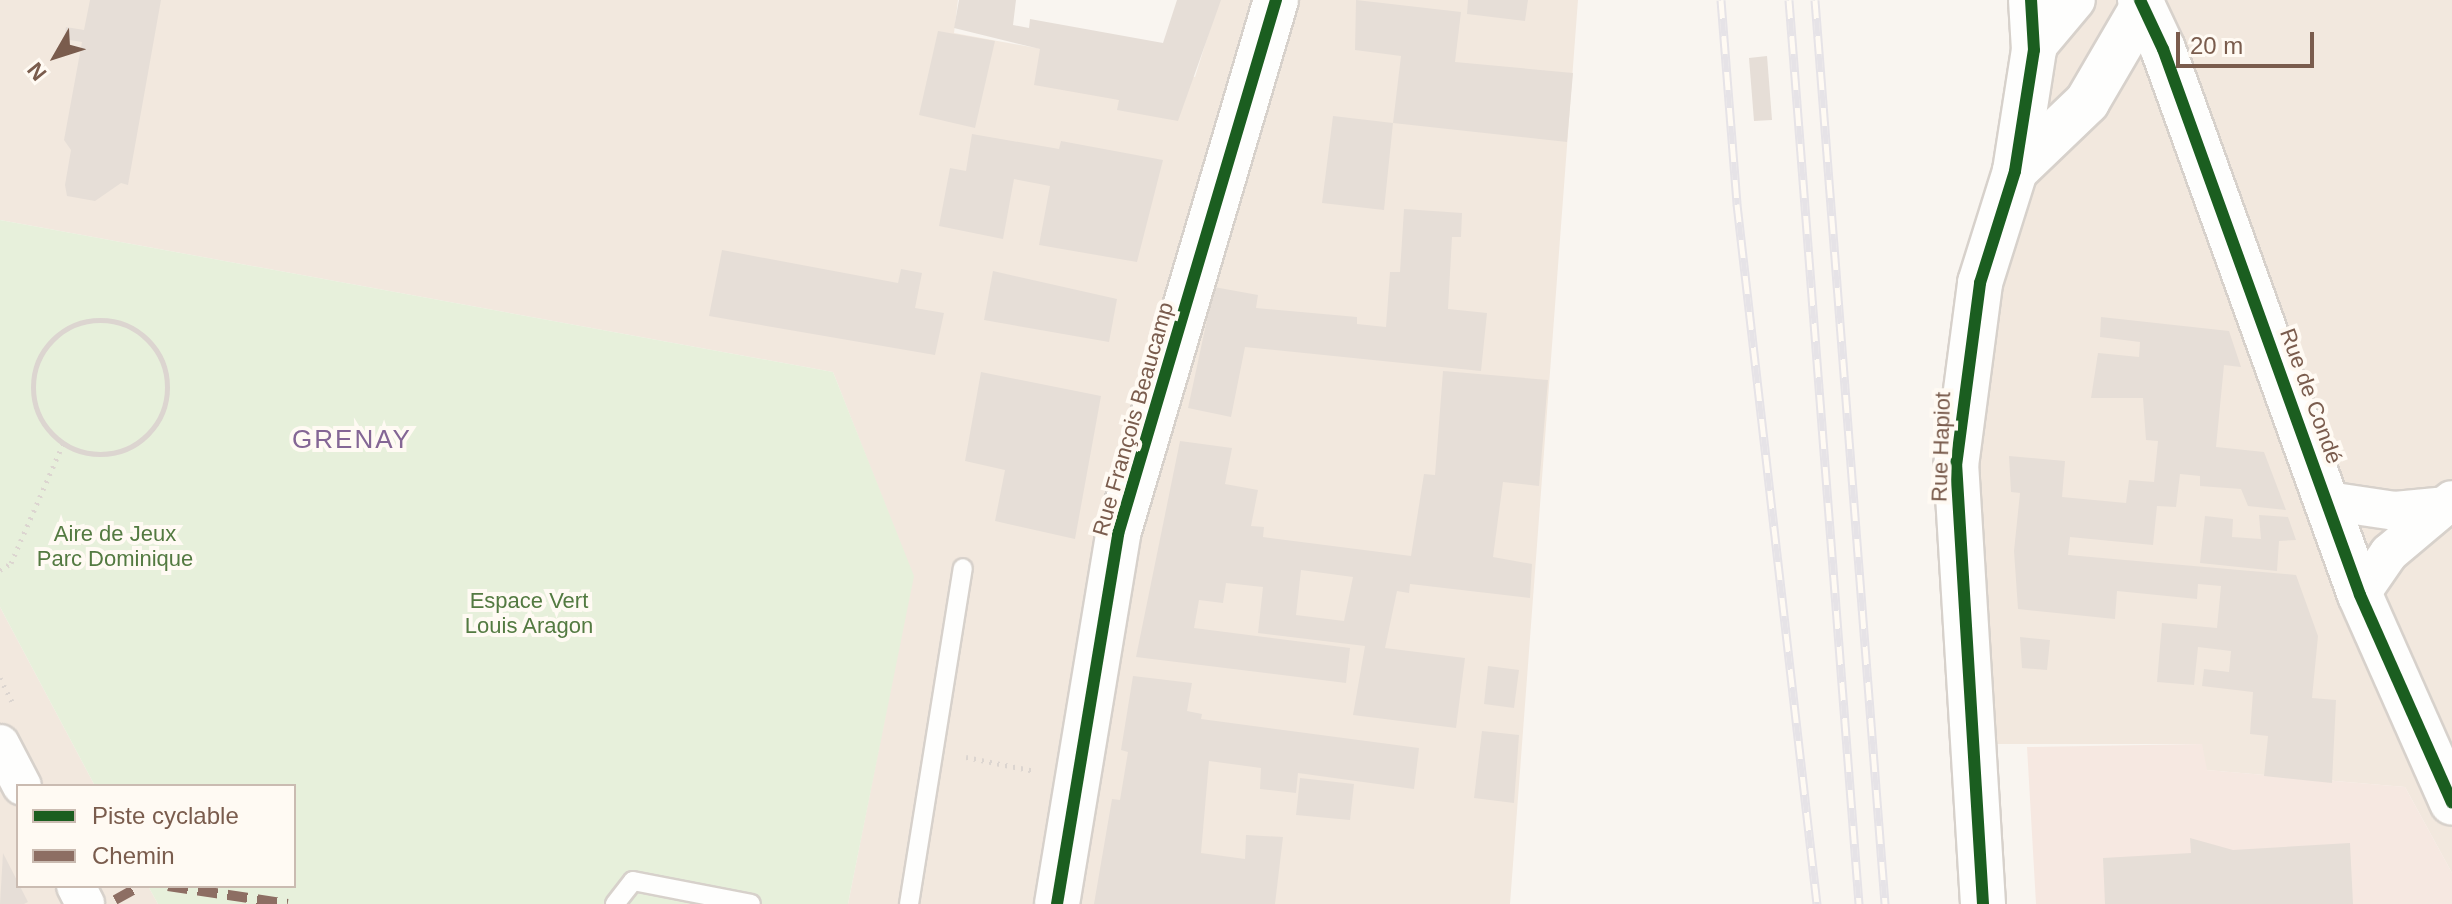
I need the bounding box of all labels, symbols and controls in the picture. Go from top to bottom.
north arrow [16,16,96,96]
scale bar [2180,16,2318,66]
text: 20 m [2190,32,2243,59]
text: N [22,57,52,85]
street label: Rue François Beaucamp [1087,299,1179,539]
street label: Rue de Condé [2274,325,2348,467]
street label: Rue Hapiot [1926,392,1956,502]
district label: GRENAY [292,424,412,456]
park label: Aire de Jeux Parc Dominique [37,520,193,572]
park label: Espace Vert Louis Aragon [464,587,594,638]
legend [16,784,296,888]
text: Piste cyclable [92,802,239,829]
text: Chemin [92,842,175,869]

